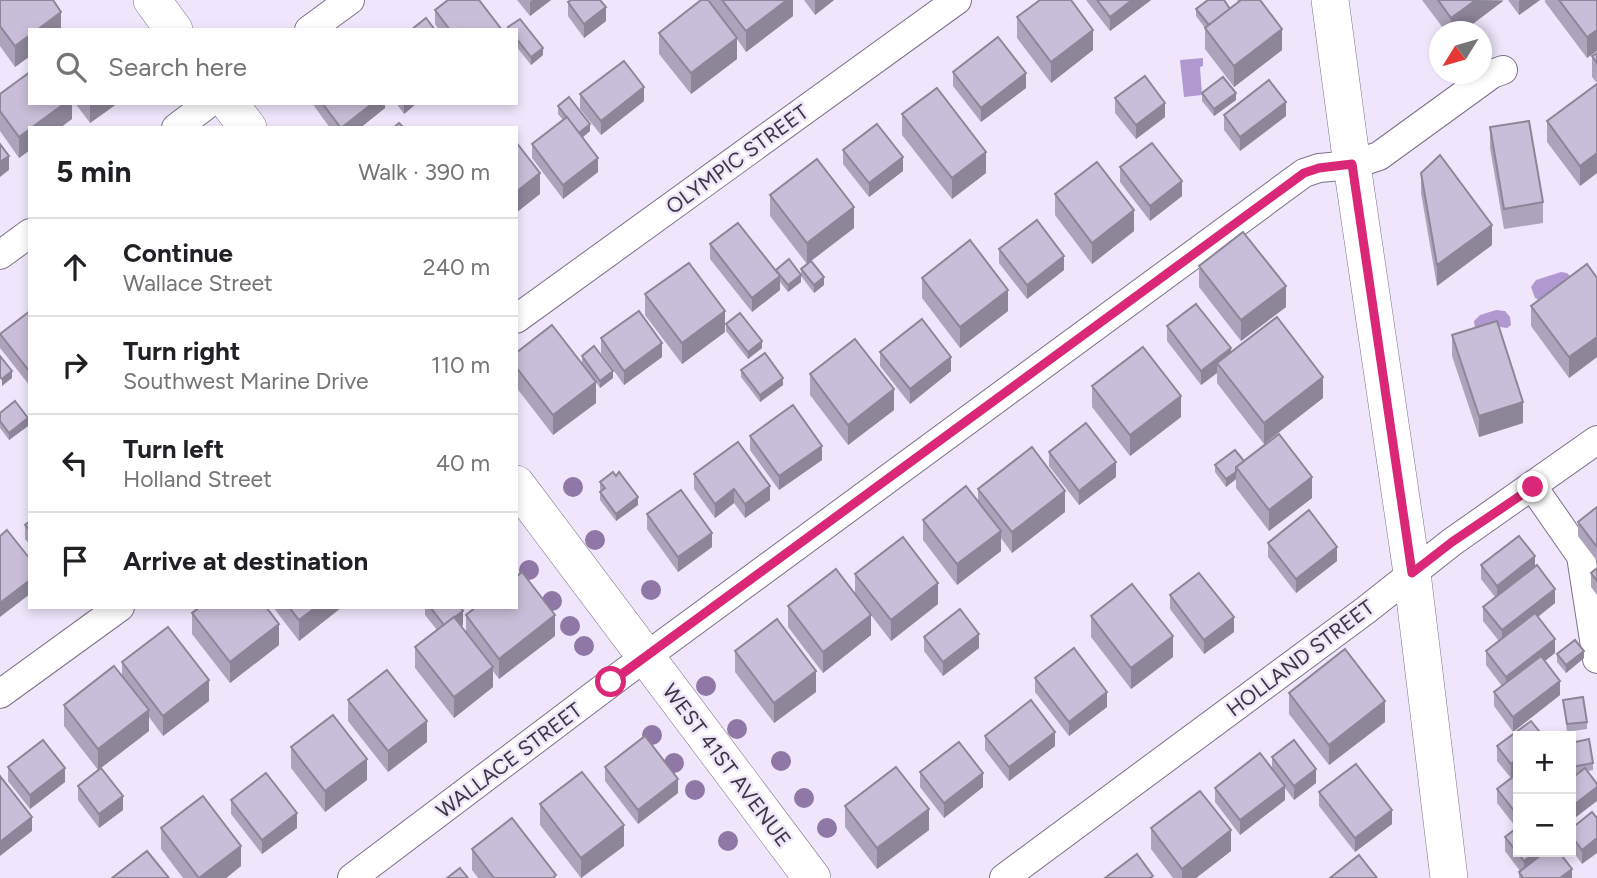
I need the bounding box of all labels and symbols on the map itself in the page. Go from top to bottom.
north arrow [1429,21,1492,84]
street label: OLYMPIC STREET [661,99,813,219]
route end [1517,471,1548,502]
street label: HOLLAND STREET [1221,594,1379,722]
route start [595,666,626,697]
street label: WEST 41ST AVENUE [658,679,796,851]
street label: WALLACE STREET [431,697,587,823]

